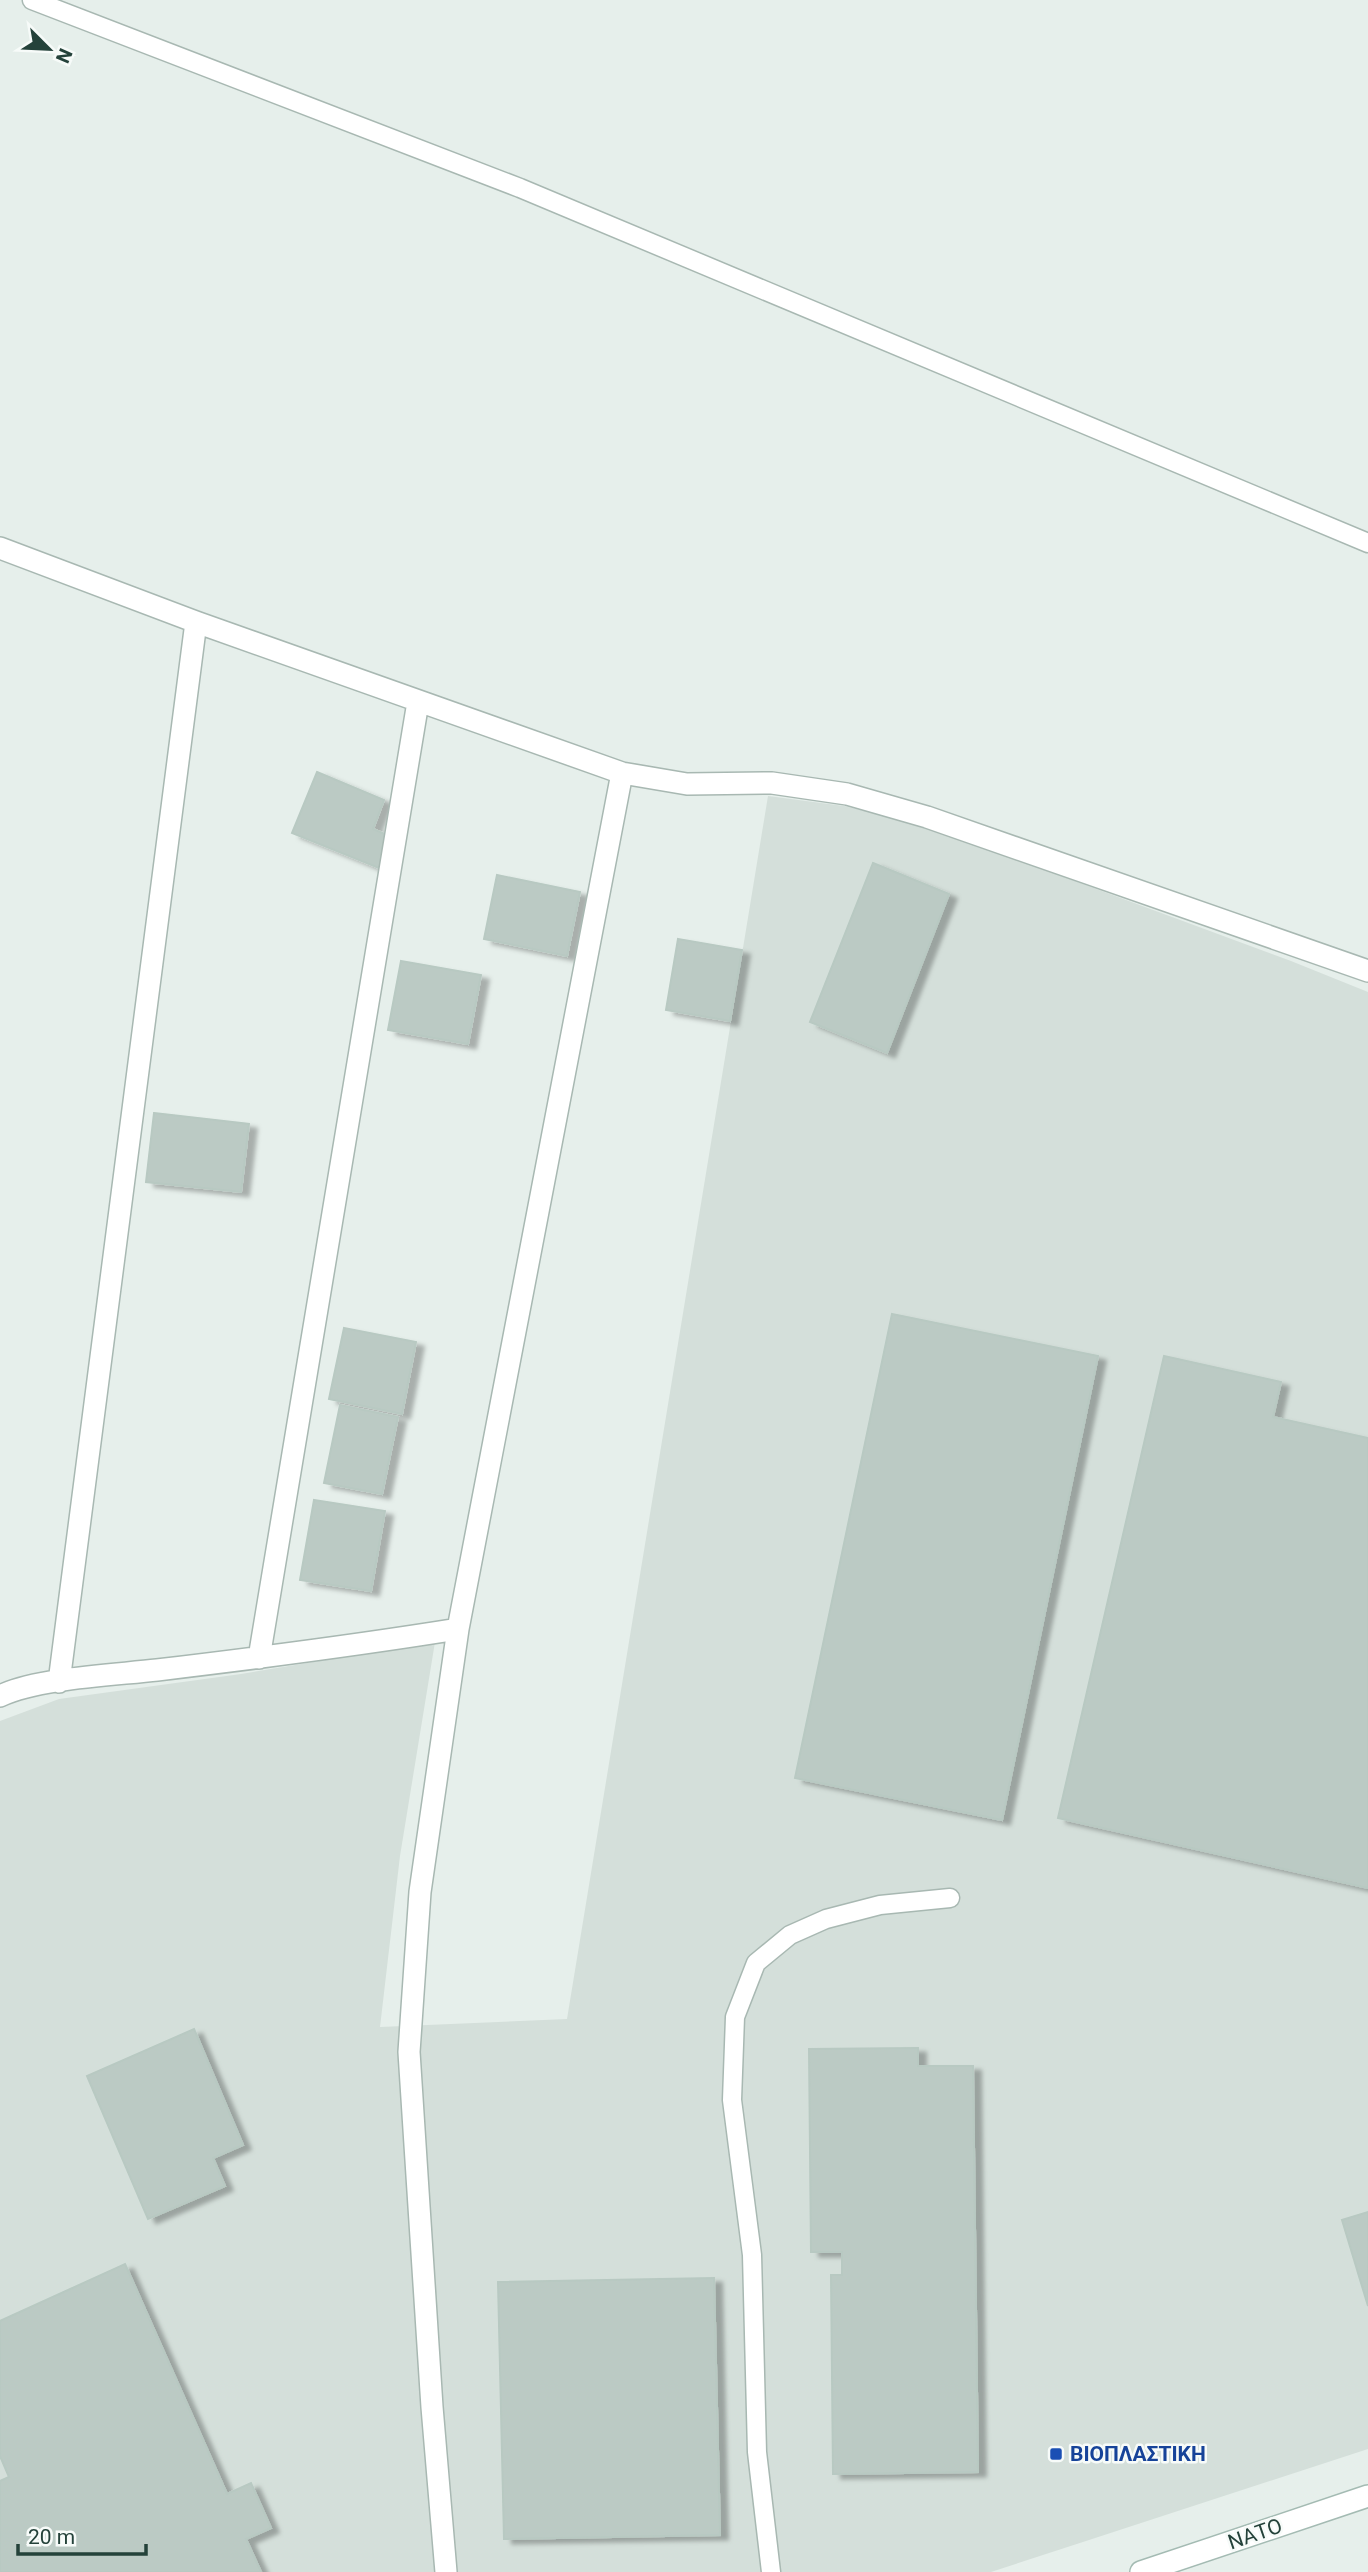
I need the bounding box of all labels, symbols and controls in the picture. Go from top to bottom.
north arrow [14,14,84,84]
text: N [51,45,77,67]
place label: ΒΙΟΠΛΑΣΤΙΚΗ [1070,2442,1206,2466]
marker: ΒΙΟΠΛΑΣΤΙΚΗ [1048,2446,1064,2462]
scale bar [18,2512,145,2556]
street label: ΝΑΤΟ [1225,2514,1285,2554]
text: 20 m [28,2525,75,2549]

